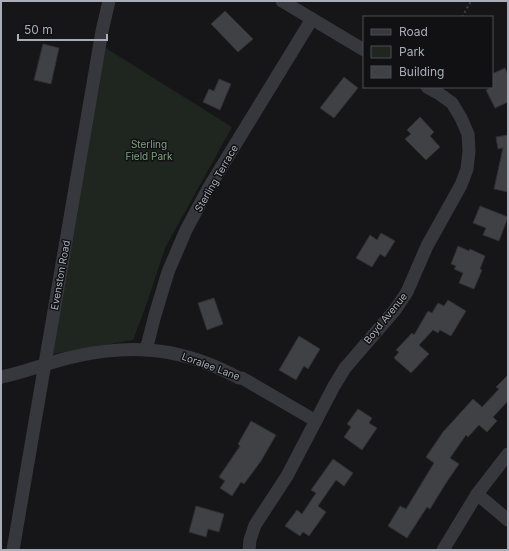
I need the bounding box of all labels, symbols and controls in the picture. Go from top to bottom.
scale bar [18,16,107,42]
legend [363,16,493,88]
text: 50 m [24,22,53,37]
text: Road [399,24,428,39]
text: Park [399,44,425,59]
text: Building [399,64,444,79]
park label: Sterling Field Park [126,138,173,162]
street label: Sterling Terrace [192,142,240,214]
street label: Evenston Road [48,239,72,311]
street label: Boyd Avenue [361,290,409,346]
street label: Loralee Lane [180,350,242,382]

